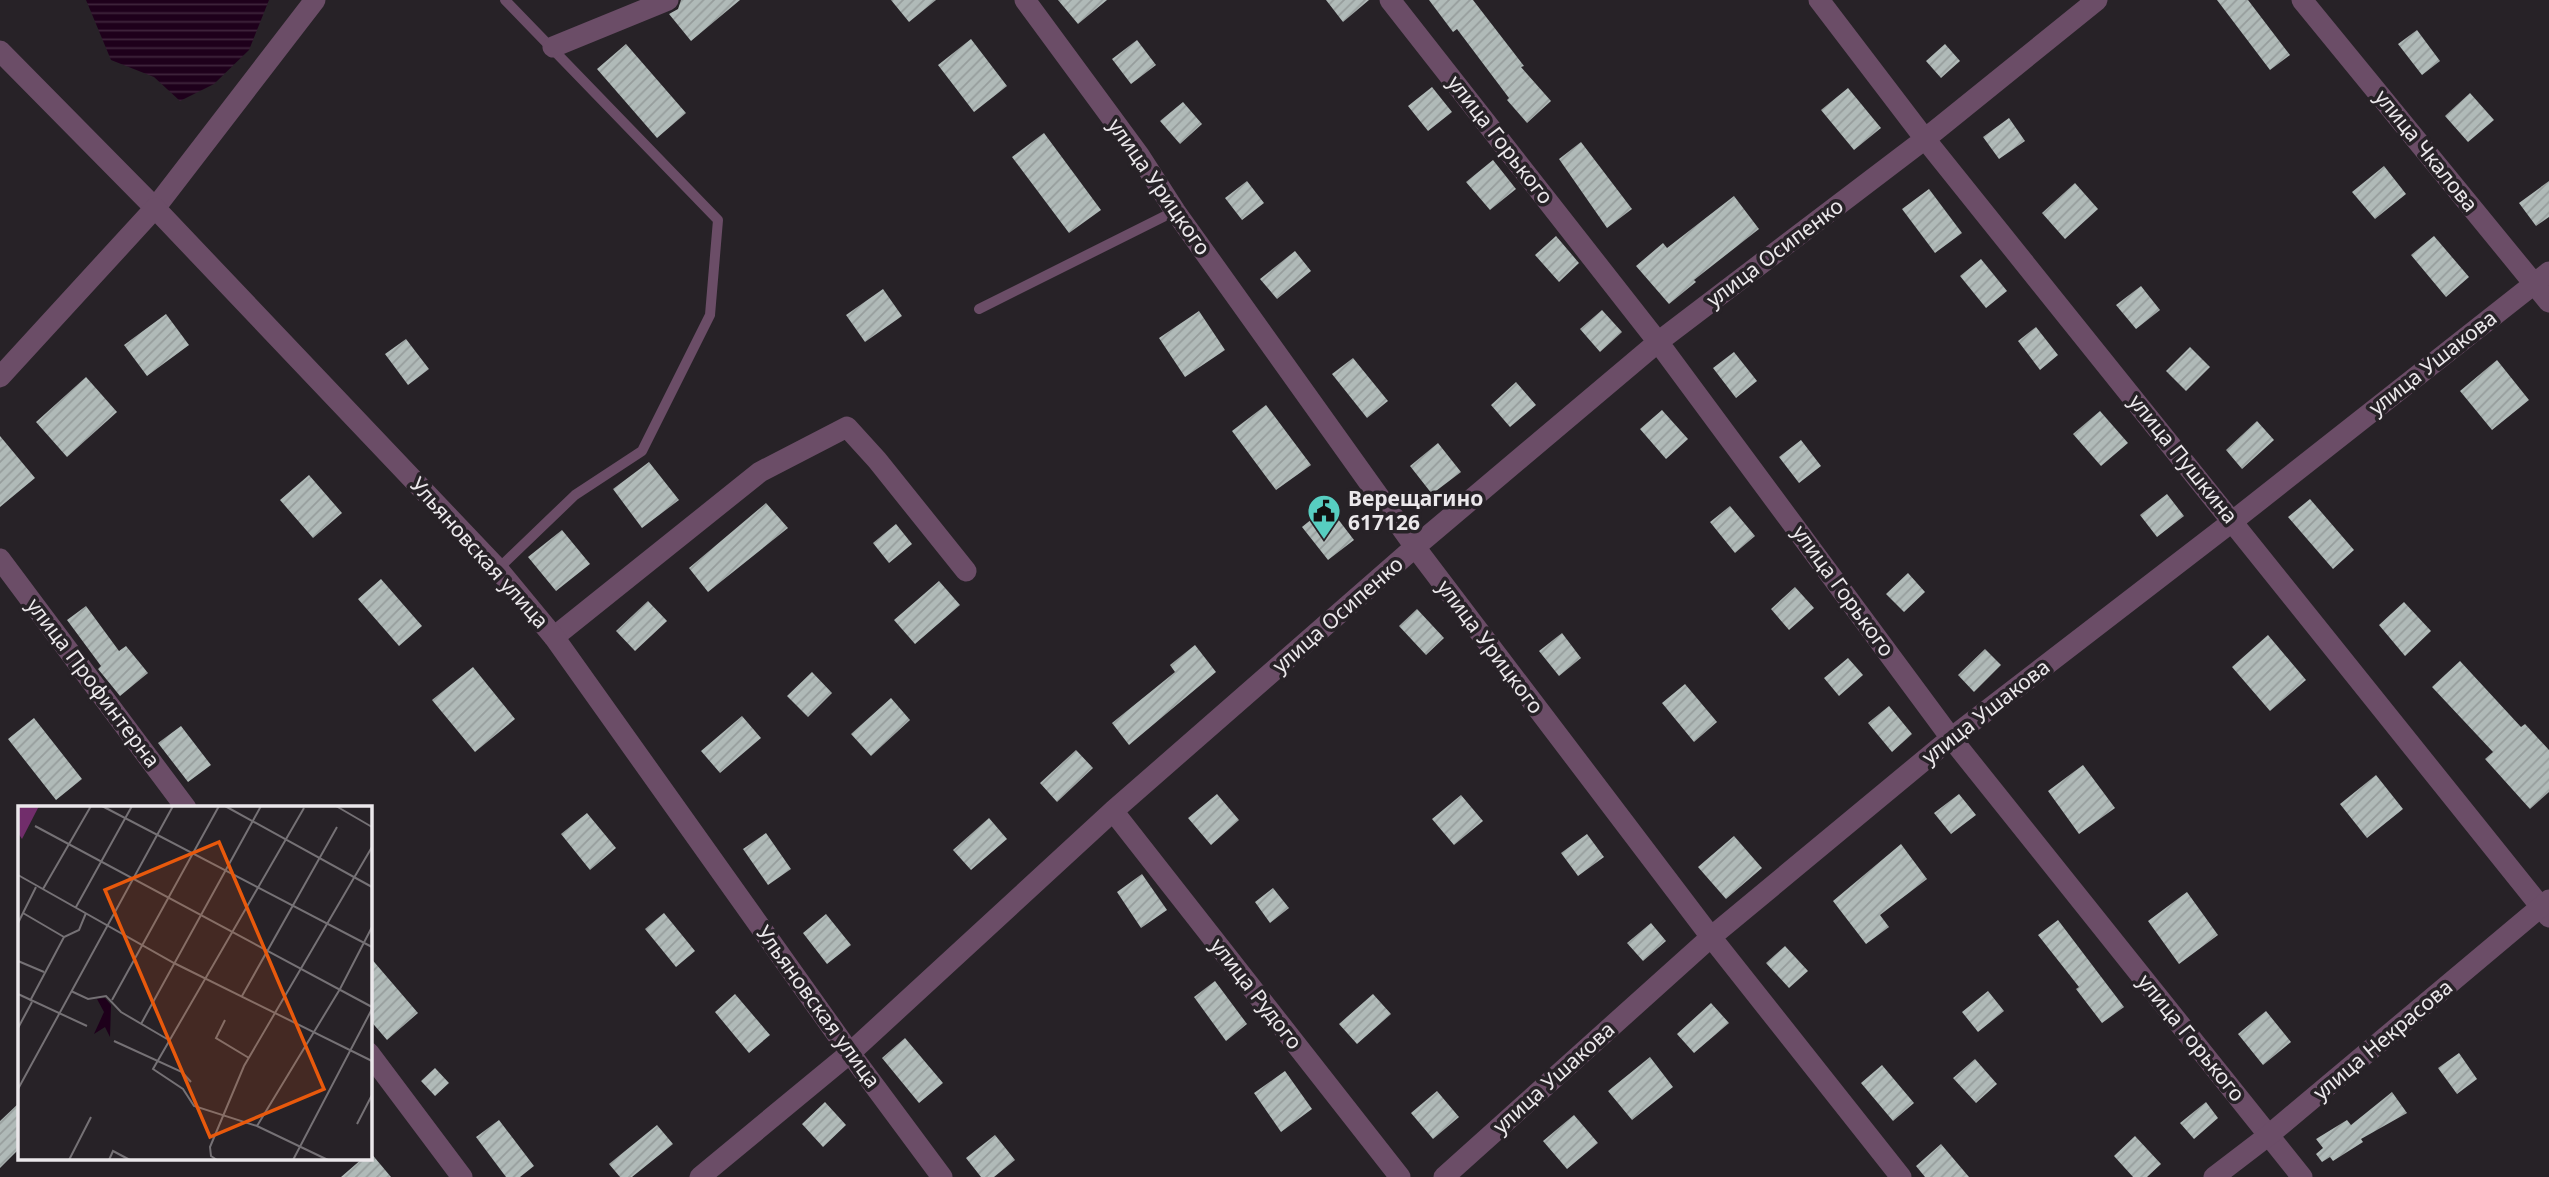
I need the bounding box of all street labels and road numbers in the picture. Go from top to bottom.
street label: улица Горького [1442,69,1560,210]
street label: улица Чкалова [2369,83,2485,217]
street label: улица Урицкого [1102,112,1217,260]
street label: улица Осипенко [1700,191,1849,313]
street label: улица Ушакова [2363,303,2502,421]
street label: улица Пушкина [2123,388,2245,529]
street label: Ульяновская улица [404,471,555,634]
street label: улица Горького [1787,519,1901,662]
street label: улица Осипенко [1266,550,1409,679]
street label: улица Урицкого [1431,574,1550,719]
street label: улица Профинтерна [21,592,167,773]
street label: улица Ушакова [1916,652,2055,770]
street label: Ульяновская улица [750,920,887,1093]
street label: улица Рудого [1204,932,1309,1055]
street label: улица Горького [2132,968,2252,1107]
street label: улица Некрасова [2307,973,2458,1106]
street label: улица Ушакова [1486,1015,1620,1139]

